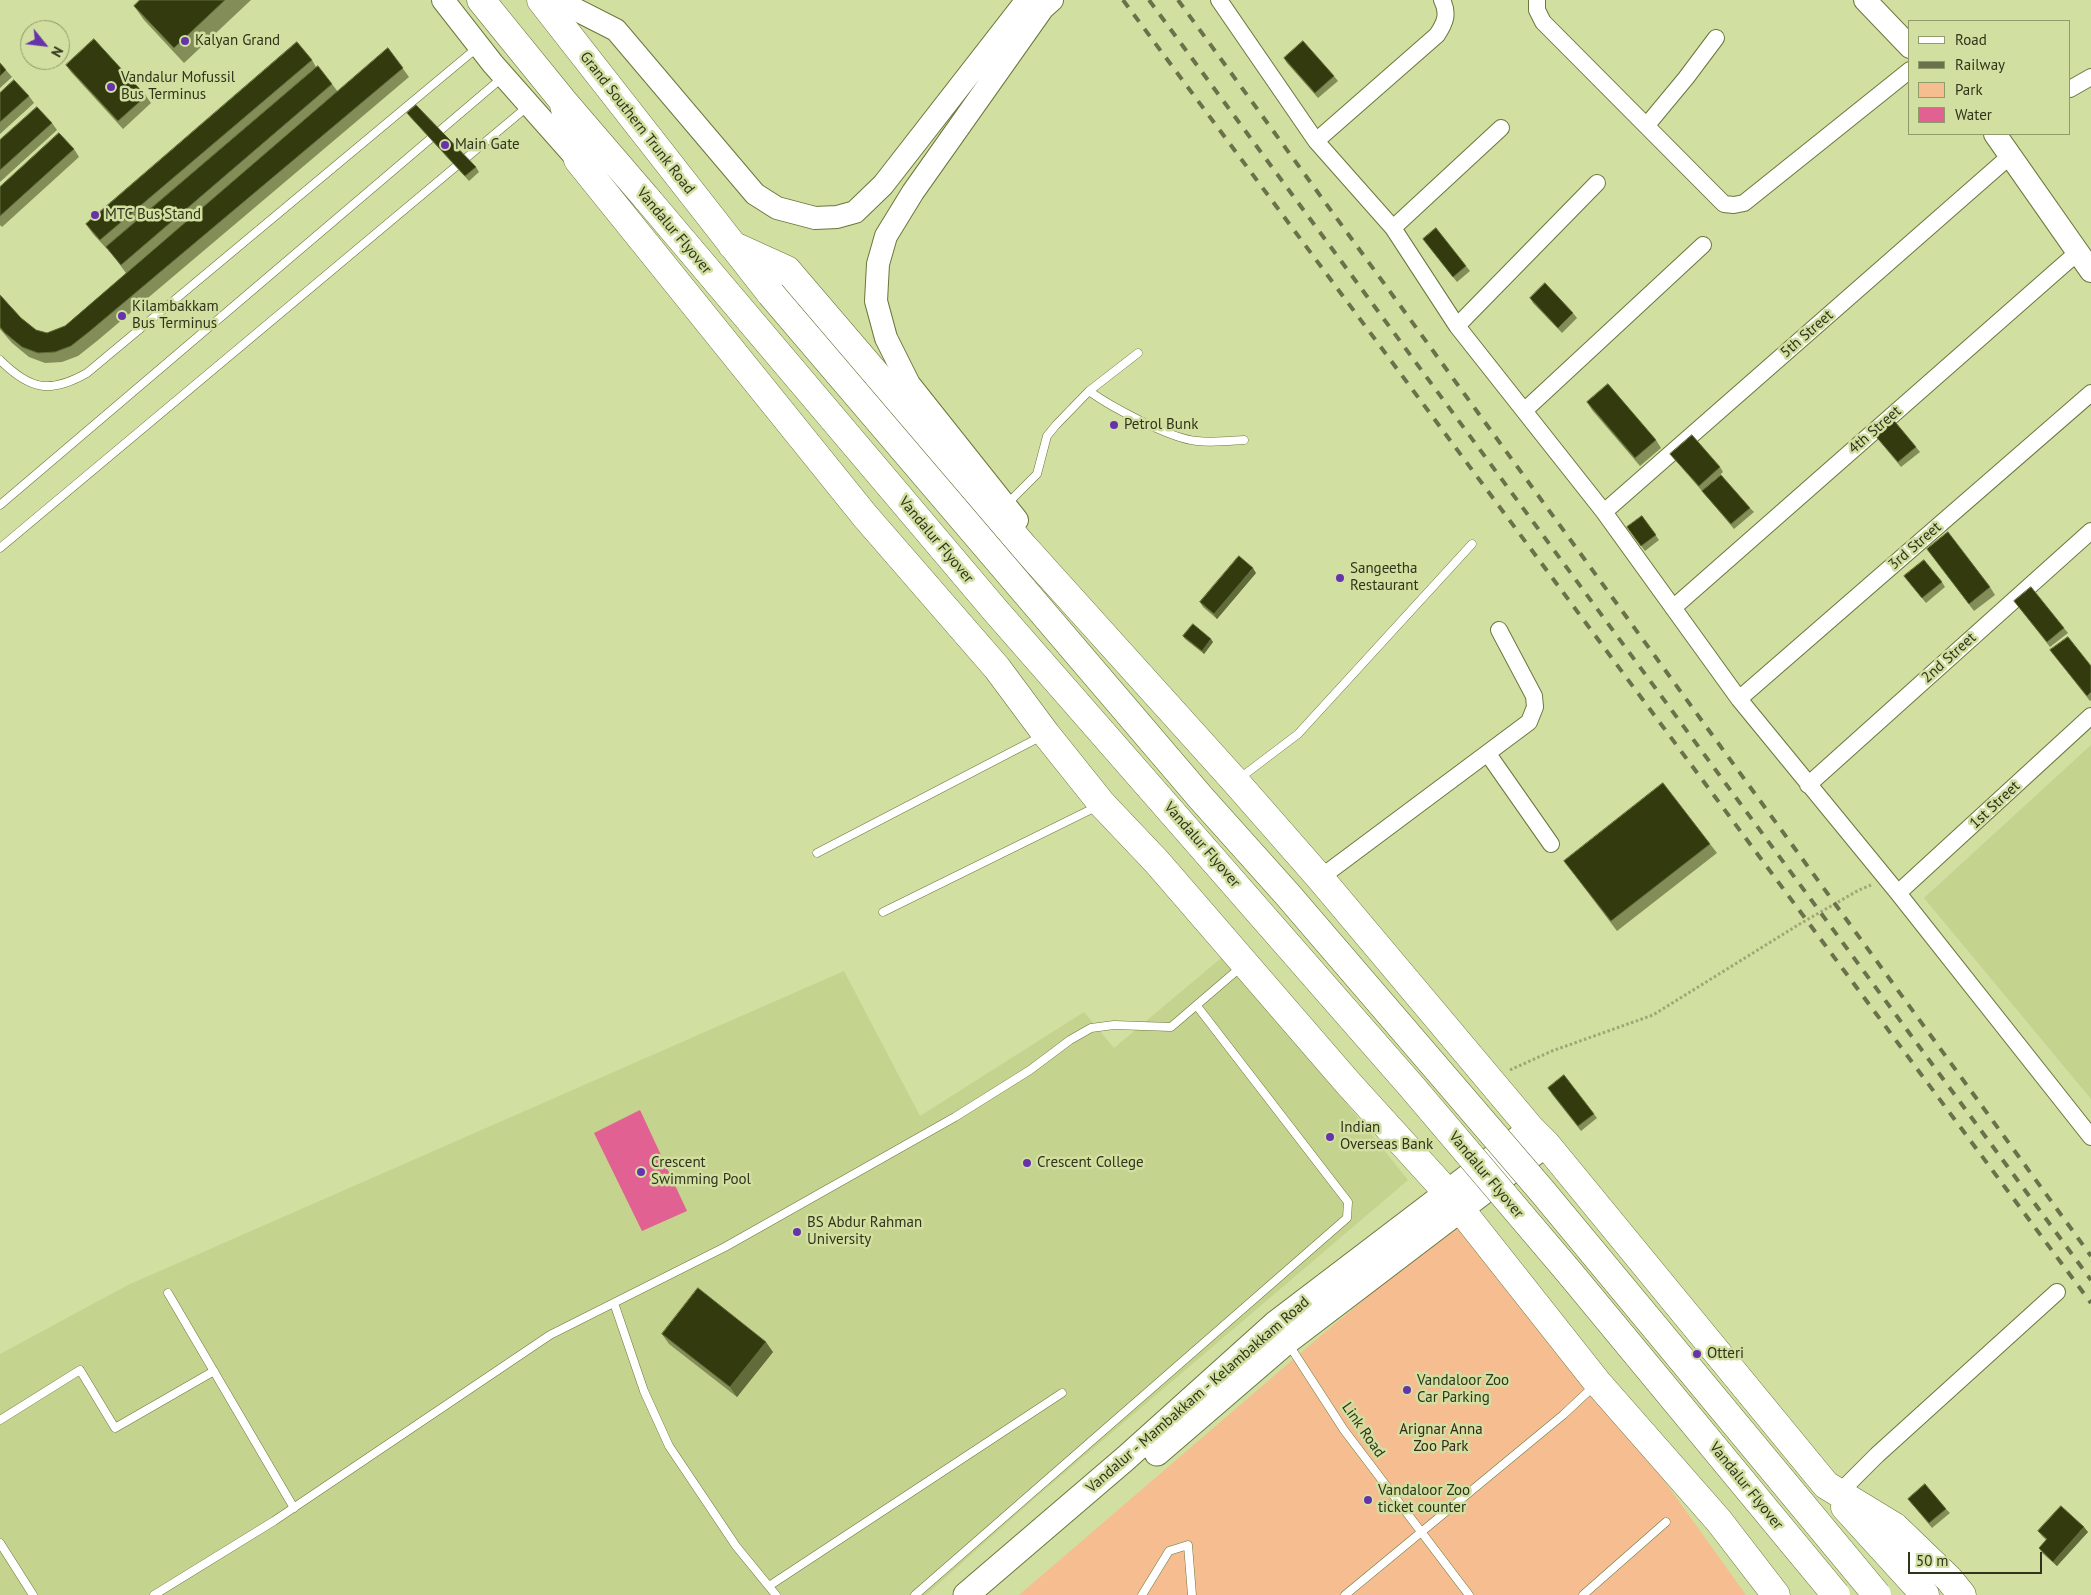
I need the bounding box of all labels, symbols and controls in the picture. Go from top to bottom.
north arrow [20,20,70,70]
legend [1908,20,2071,135]
text: Road [1955,30,1987,49]
place label: Kalyan Grand [195,32,280,50]
marker: Kalyan Grand [179,35,191,47]
text: N [47,43,67,60]
street label: Grand Southern Trunk Road [576,48,698,198]
text: Railway [1955,55,2005,74]
place label: Vandalur Mofussil Bus Terminus [121,69,235,104]
text: Park [1955,80,1983,99]
marker: Vandalur Mofussil Bus Terminus [105,81,117,93]
text: Water [1955,105,1992,124]
place label: Main Gate [455,136,520,154]
marker: Main Gate [439,139,451,151]
street label: Vandalur Flyover [633,184,715,278]
place label: MTC Bus Stand [105,206,201,224]
marker: MTC Bus Stand [89,209,101,221]
place label: Kilambakkam Bus Terminus [132,298,219,333]
street label: 5th Street [1777,306,1837,362]
marker: Kilambakkam Bus Terminus [116,310,128,322]
street label: 4th Street [1845,402,1905,458]
place label: Petrol Bunk [1124,416,1198,434]
marker: Petrol Bunk [1108,419,1120,431]
street label: Vandalur Flyover [895,493,977,587]
street label: 3rd Street [1885,518,1945,574]
place label: Sangeetha Restaurant [1350,560,1419,595]
marker: Sangeetha Restaurant [1334,572,1346,584]
street label: 2nd Street [1918,629,1980,687]
street label: 1st Street [1966,777,2024,833]
street label: Vandalur Flyover [1160,799,1244,891]
place label: Indian Overseas Bank [1340,1119,1433,1154]
street label: Vandalur Flyover [1445,1128,1527,1222]
marker: Indian Overseas Bank [1324,1131,1336,1143]
place label: Crescent Swimming Pool [651,1154,751,1189]
place label: Crescent College [1037,1154,1144,1172]
marker: Crescent College [1021,1157,1033,1169]
marker: Crescent Swimming Pool [635,1166,647,1178]
place label: BS Abdur Rahman University [807,1214,922,1249]
marker: BS Abdur Rahman University [791,1226,803,1238]
street label: Vandalur - Mambakkam - Kelambakkam Road [1083,1293,1313,1497]
place label: Otteri [1707,1345,1744,1363]
marker: Otteri [1691,1348,1703,1360]
place label: Vandaloor Zoo Car Parking [1417,1372,1509,1407]
marker: Vandaloor Zoo Car Parking [1401,1384,1413,1396]
street label: Link Road [1338,1399,1388,1461]
park label: Arignar Anna Zoo Park [1399,1421,1483,1456]
street label: Vandalur Flyover [1705,1439,1787,1533]
place label: Vandaloor Zoo ticket counter [1378,1482,1470,1517]
marker: Vandaloor Zoo ticket counter [1362,1494,1374,1506]
scale bar [1911,1542,2045,1574]
text: 50 m [1916,1551,1949,1570]

